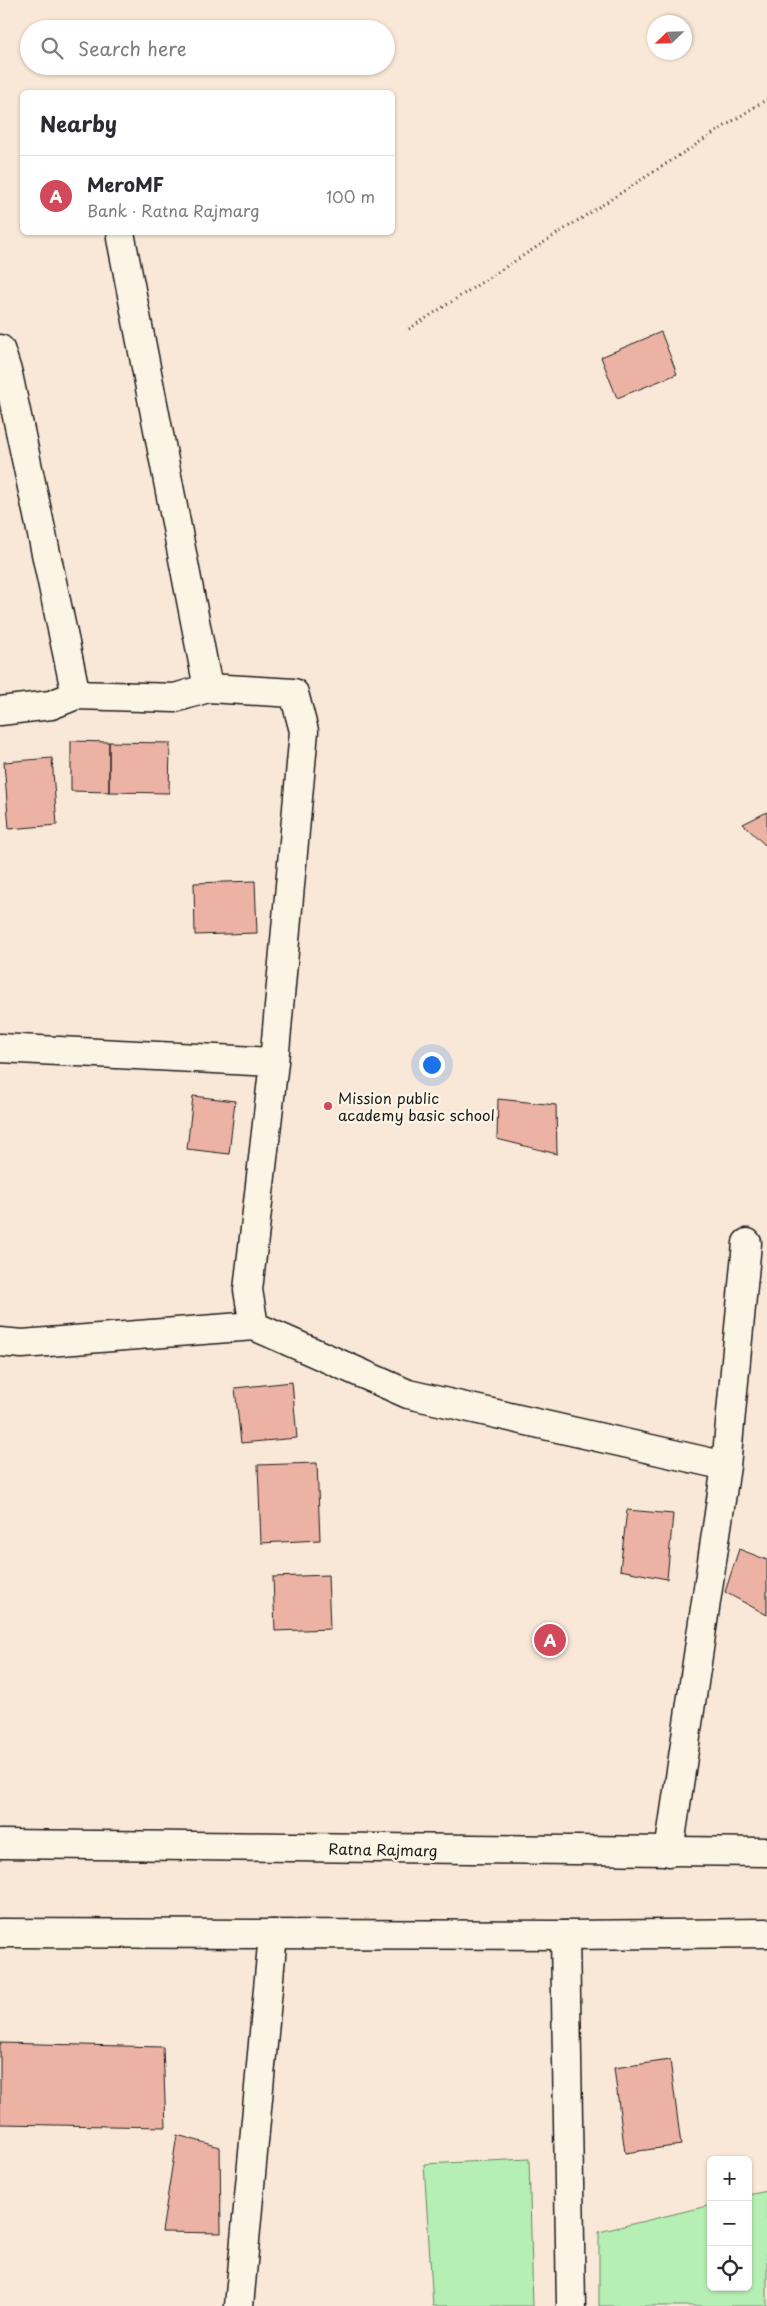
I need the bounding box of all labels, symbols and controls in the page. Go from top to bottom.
north arrow [647,15,692,60]
search box [20,20,395,75]
icon: search [38,34,66,62]
text: Search here [78,34,187,62]
text: Nearby [40,107,117,139]
text: MeroMF [87,170,164,198]
text: A [50,184,62,208]
text: 100 m [326,184,375,208]
text: Bank · Ratna Rajmarg [87,198,259,222]
your location [419,1052,445,1078]
place label: Mission public academy basic school [338,1086,495,1126]
marker: Mission public academy basic school [322,1100,334,1112]
pin: A [534,1621,566,1659]
street label: Ratna Rajmarg [328,1837,438,1861]
map controls [707,2156,752,2291]
button: + [707,2156,752,2201]
button: − [707,2201,752,2246]
button: locate [707,2246,752,2291]

